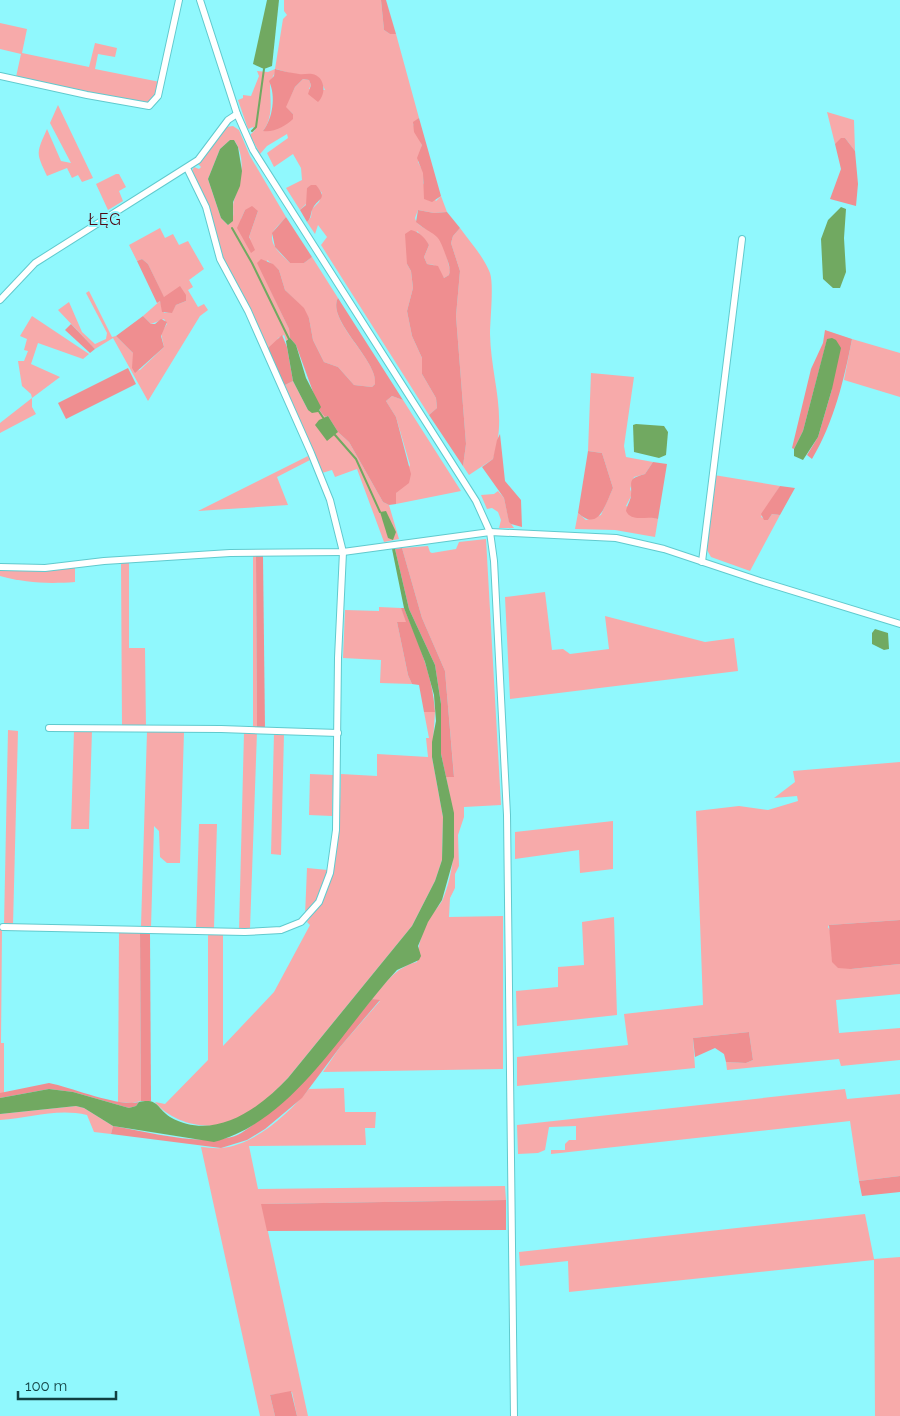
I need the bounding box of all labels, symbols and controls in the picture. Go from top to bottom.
district label: ŁĘG [88,210,122,229]
scale bar [18,1368,115,1400]
text: 100 m [25,1377,67,1395]

